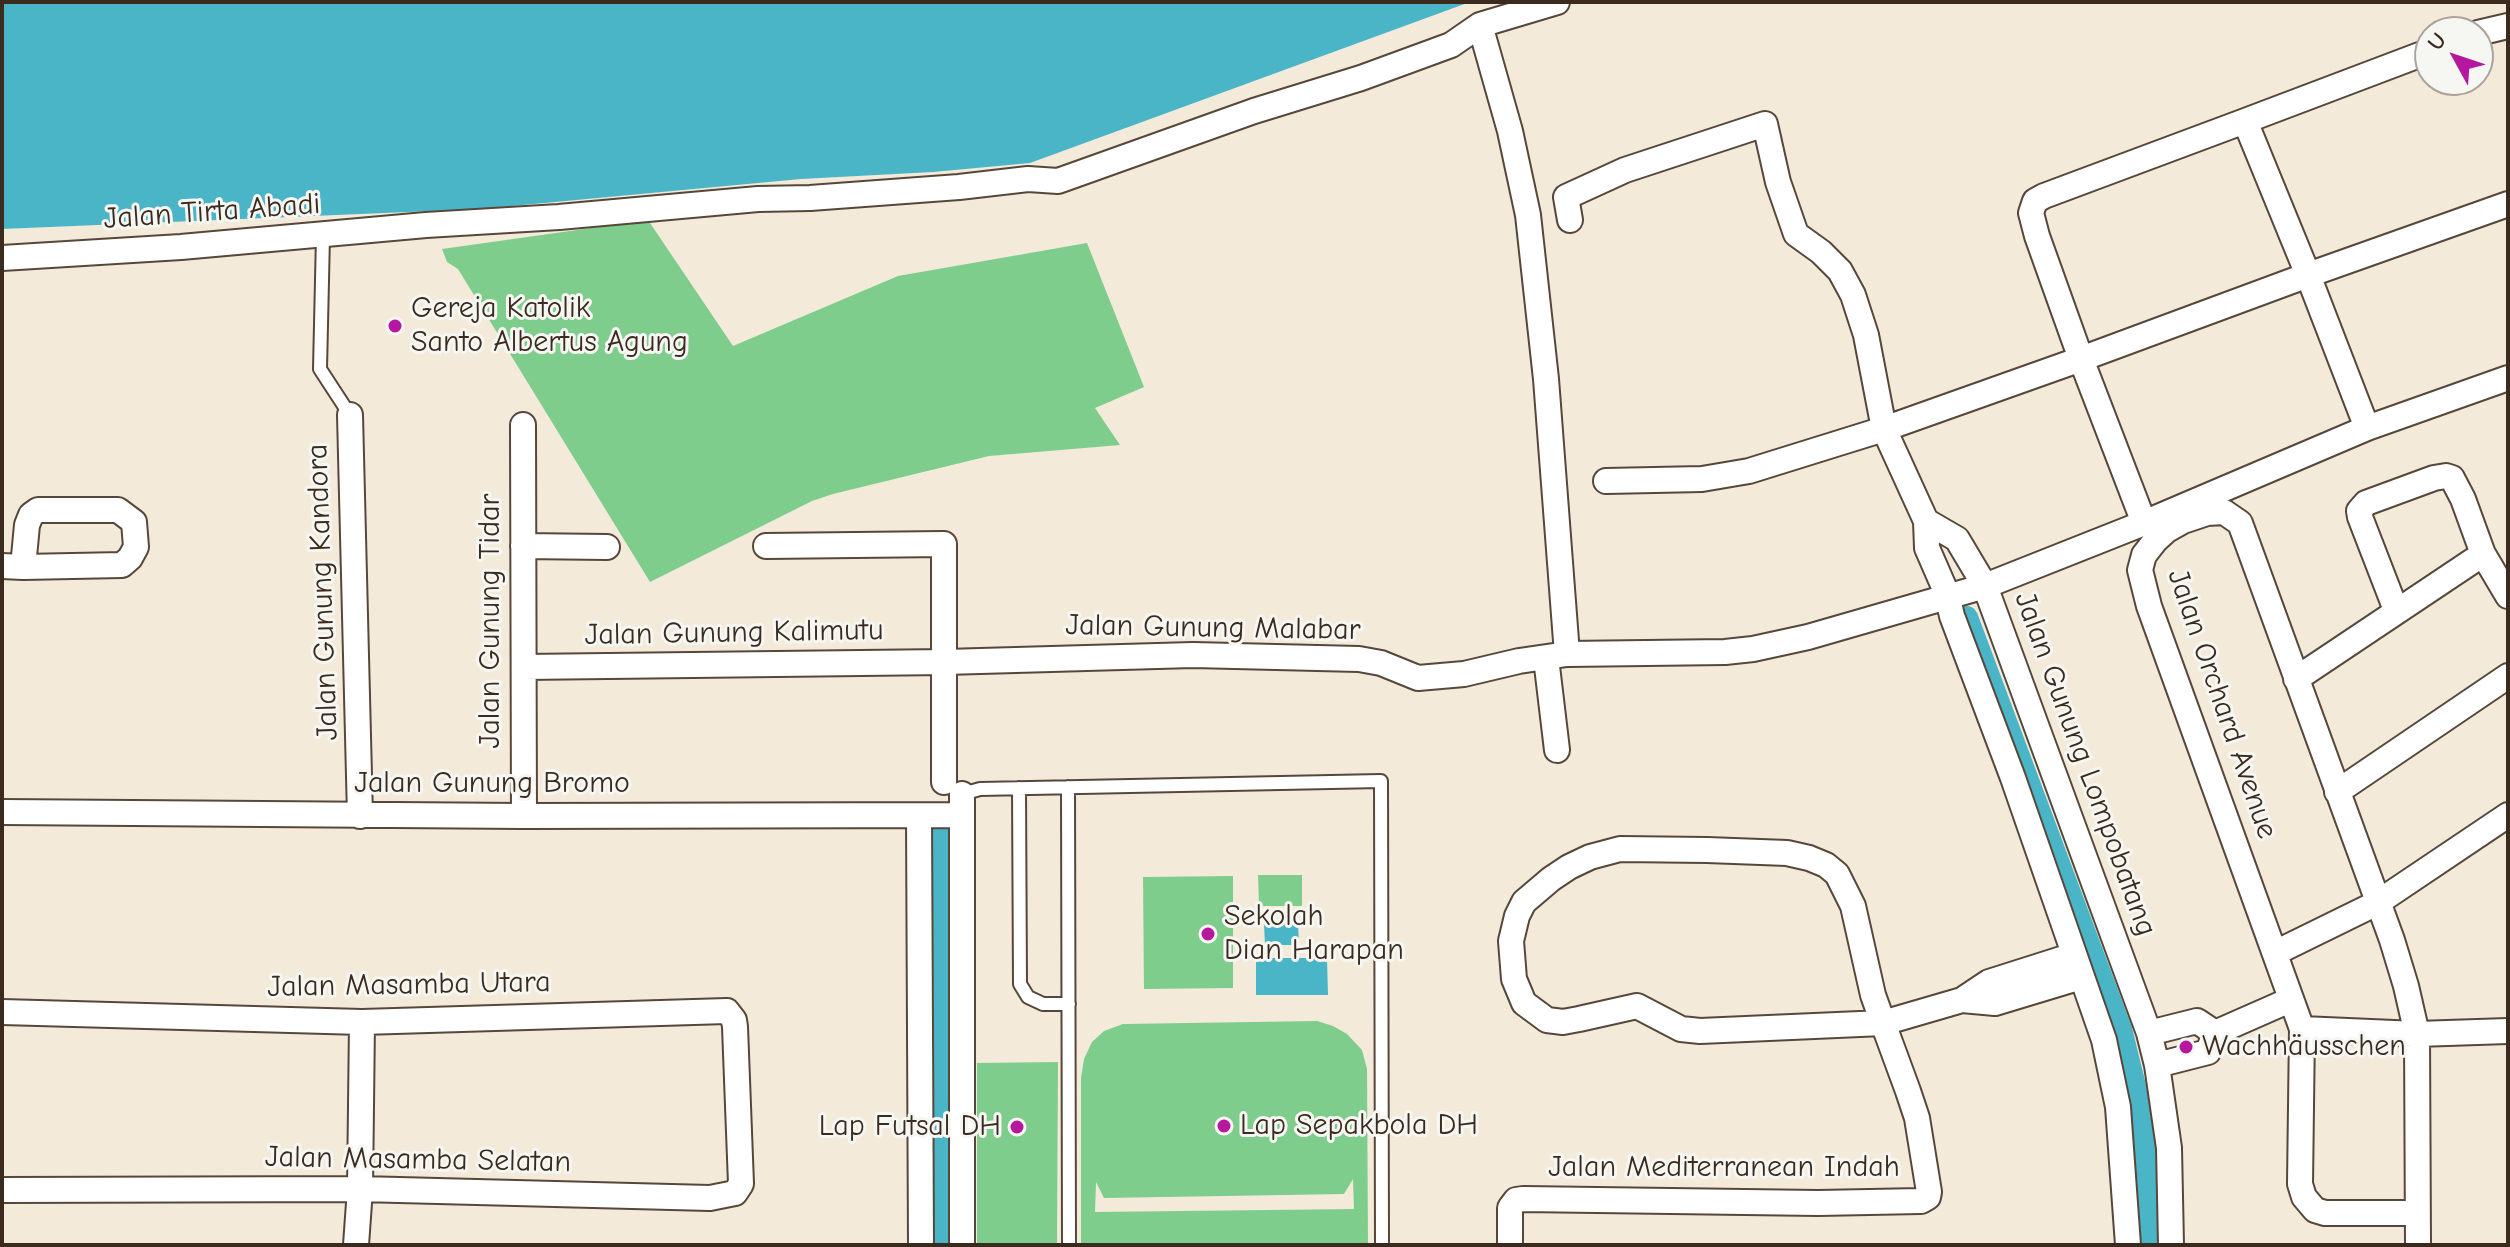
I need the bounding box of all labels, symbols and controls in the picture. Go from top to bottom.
north arrow [2414,16,2494,96]
text: U [2422,28,2452,56]
street label: Jalan Tirta Abadi [102,186,322,238]
place label: Gereja Katolik Santo Albertus Agung [411,291,688,362]
marker: Gereja Katolik Santo Albertus Agung [386,317,404,335]
street label: Jalan Gunung Kandora [300,443,346,741]
street label: Jalan Gunung Tidar [473,494,509,748]
street label: Jalan Orchard Avenue [2159,565,2285,843]
street label: Jalan Gunung Lompobatang [2006,587,2164,941]
street label: Jalan Gunung Malabar [1065,607,1361,649]
street label: Jalan Gunung Kalimutu [584,612,884,654]
street label: Jalan Gunung Bromo [354,766,630,802]
place label: Sekolah Dian Harapan [1224,899,1404,970]
marker: Sekolah Dian Harapan [1199,925,1217,943]
street label: Jalan Masamba Utara [267,965,551,1005]
place label: Wachhäusschen [2202,1029,2406,1065]
marker: Wachhäusschen [2177,1038,2195,1056]
place label: Lap Sepakbola DH [1240,1108,1478,1144]
place label: Lap Futsal DH [819,1109,1001,1145]
marker: Lap Sepakbola DH [1215,1117,1233,1135]
marker: Lap Futsal DH [1008,1118,1026,1136]
street label: Jalan Masamba Selatan [265,1139,571,1181]
street label: Jalan Mediterranean Indah [1548,1150,1900,1186]

